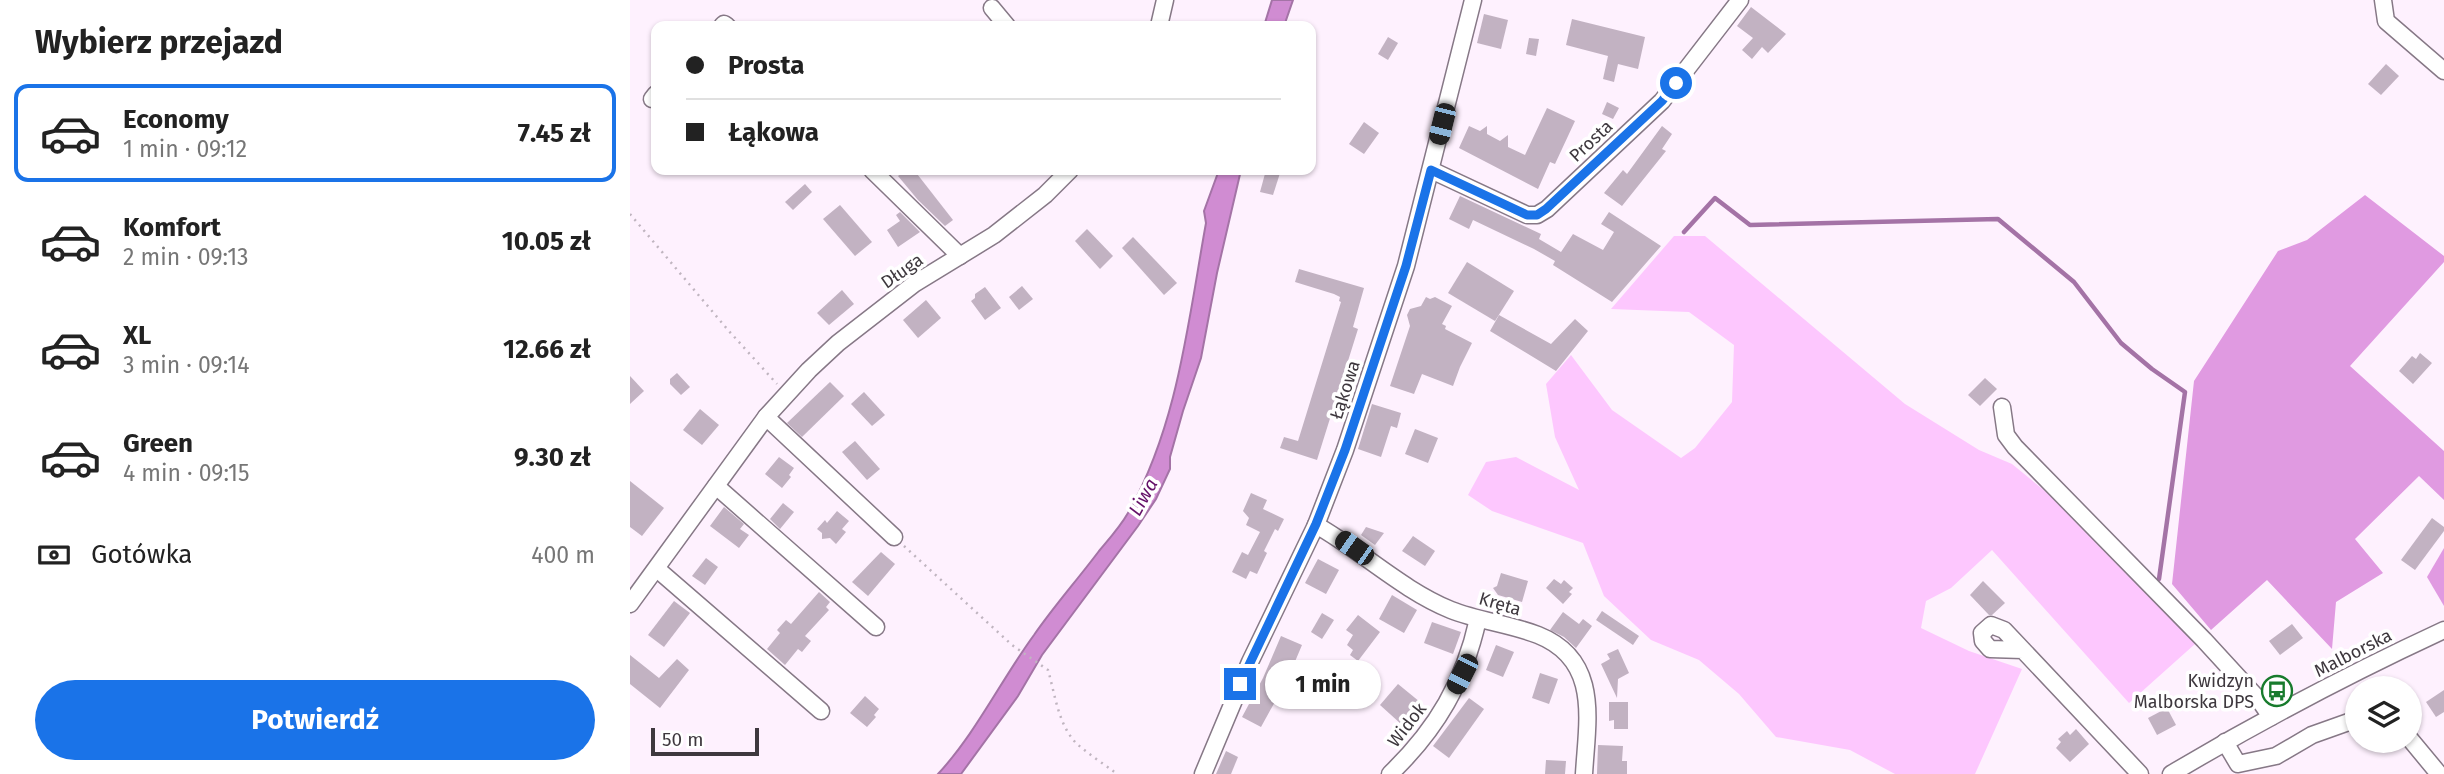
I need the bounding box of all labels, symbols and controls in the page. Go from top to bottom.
text: Wybierz przejazd [35,23,283,61]
text: Prosta [728,50,804,81]
route start [1660,67,1692,99]
car [1427,101,1458,147]
icon: car [39,102,102,165]
text: Economy [123,104,229,135]
street label: Prosta [1565,115,1617,167]
text: Łąkowa [728,117,819,148]
text: 7.45 zł [518,118,591,149]
text: 1 min · 09:12 [123,135,247,163]
icon: car [39,210,102,273]
text: Komfort [123,212,221,243]
text: 10.05 zł [502,226,591,257]
text: 2 min · 09:13 [123,243,249,271]
street label: Długa [877,249,927,293]
icon: car [39,318,102,381]
text: XL [123,320,151,351]
text: 12.66 zł [503,334,591,365]
text: 3 min · 09:14 [123,351,249,379]
street label: Łąkowa [1325,358,1365,422]
icon: car [39,426,102,489]
text: Green [123,428,193,459]
text: 9.30 zł [514,442,591,473]
text: 4 min · 09:15 [123,459,249,487]
water label: Liwa [1123,474,1163,520]
car [1331,527,1378,569]
icon: cash [35,536,73,574]
text: Gotówka [91,539,192,570]
text: 400 m [531,541,595,569]
street label: Kręta [1476,588,1524,620]
street label: Malborska [2311,624,2395,682]
car [1444,651,1481,697]
callout: 1 min [1264,660,1380,708]
route end [1224,668,1256,700]
text: 1 min [1295,670,1351,698]
place label: Kwidzyn Malborska DPS [2134,670,2254,713]
bus stop icon: Kwidzyn Malborska DPS [2260,674,2294,708]
map controls [2345,676,2422,753]
button: layers [2345,676,2422,753]
button: Potwierdź [35,680,595,760]
street label: Widok [1383,698,1432,752]
scale bar [651,725,760,757]
text: 50 m [662,728,703,751]

